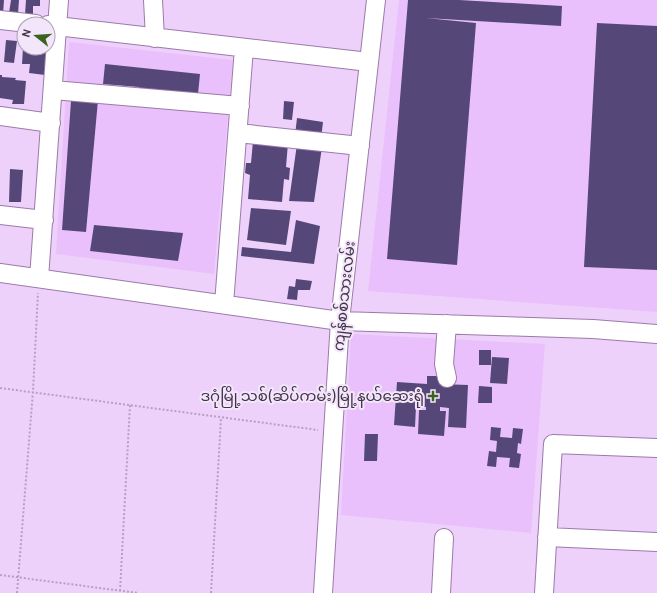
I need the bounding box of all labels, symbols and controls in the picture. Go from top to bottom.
north arrow [16,16,56,56]
text: N [19,27,34,39]
street label: ကျန်စစ်သားလမ်း [328,240,362,352]
place label: ဒဂုံမြို့သစ်(ဆိပ်ကမ်း)မြို့နယ်ဆေးရုံ [201,386,424,408]
marker: ဒဂုံမြို့သစ်(ဆိပ်ကမ်း)မြို့နယ်ဆေးရုံ [427,390,439,402]

